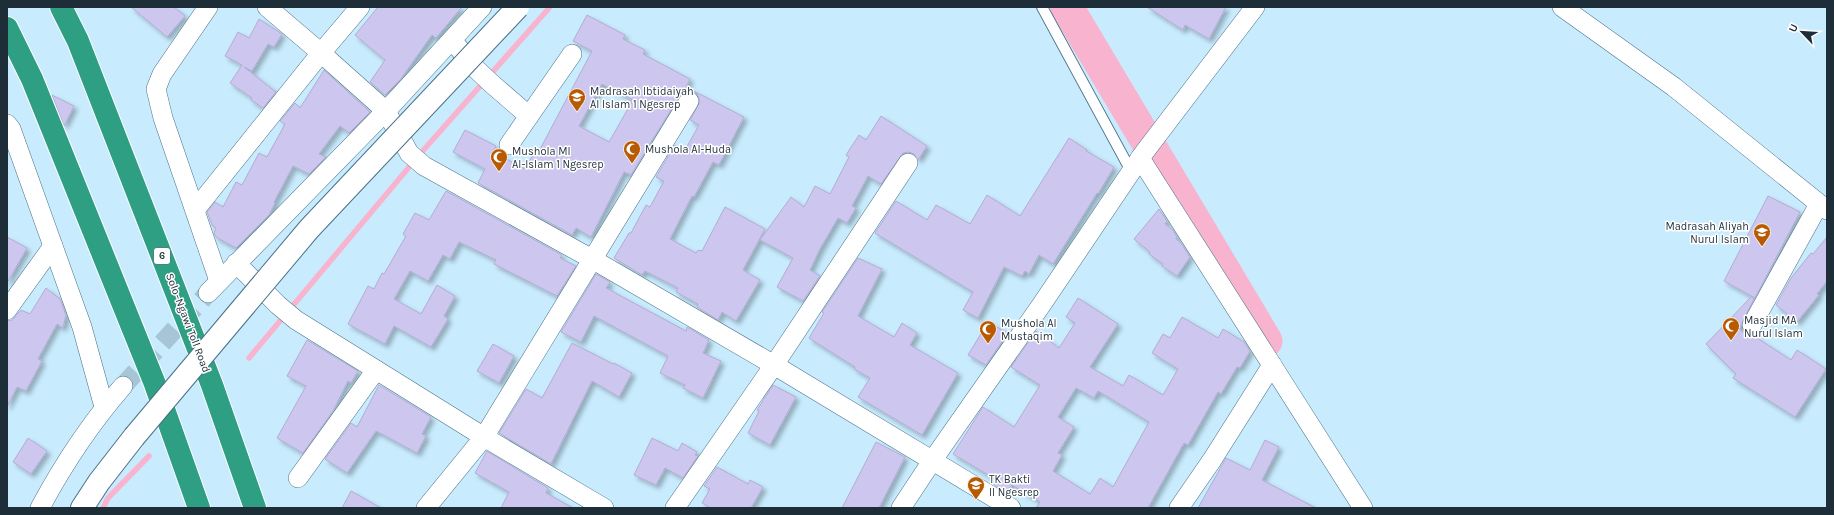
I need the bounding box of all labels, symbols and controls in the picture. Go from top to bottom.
north arrow [1782,12,1822,52]
text: U [1786,22,1801,34]
place label: Madrasah Ibtidaiyah Al Islam 1 Ngesrep [590,85,694,111]
school or university icon: Madrasah Ibtidaiyah Al Islam 1 Ngesrep [567,87,587,112]
mosque icon: Mushola Al-Huda [622,139,642,164]
place label: Mushola Al-Huda [645,143,731,156]
place label: Mushola MI Al-Islam 1 Ngesrep [512,145,604,171]
mosque icon: Mushola MI Al-Islam 1 Ngesrep [489,147,509,172]
place label: Madrasah Aliyah Nurul Islam [1665,220,1749,246]
school or university icon: Madrasah Aliyah Nurul Islam [1752,222,1772,247]
road number: 6 [154,248,170,264]
street label: Solo–Ngawi Toll Road [163,271,213,375]
place label: Masjid MA Nurul Islam [1744,314,1803,340]
mosque icon: Masjid MA Nurul Islam [1721,316,1741,341]
place label: Mushola Al Mustaqim [1001,317,1057,343]
mosque icon: Mushola Al Mustaqim [978,319,998,344]
place label: TK Bakti II Ngesrep [989,473,1039,499]
school or university icon: TK Bakti II Ngesrep [966,475,986,500]

